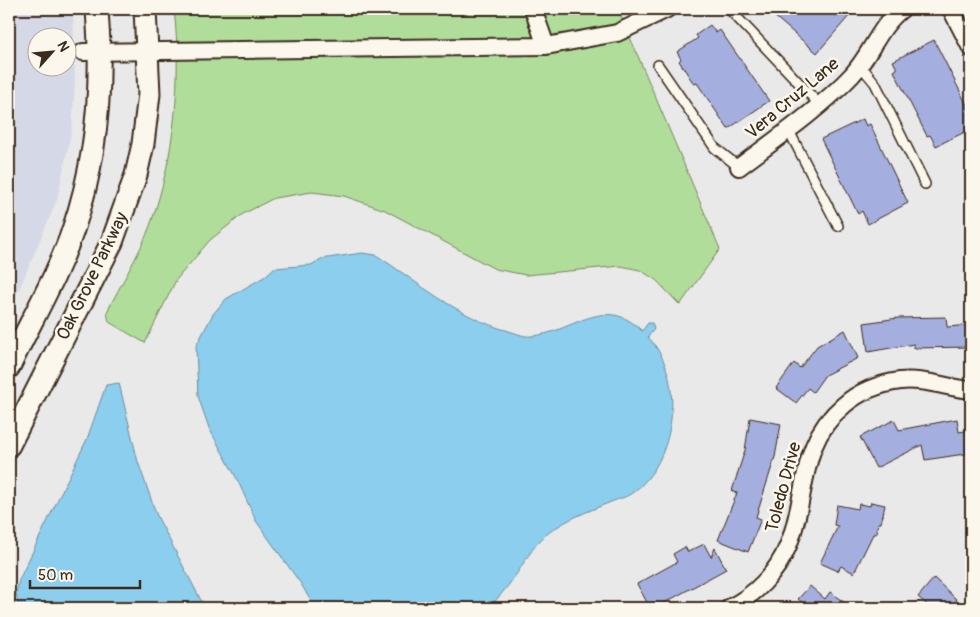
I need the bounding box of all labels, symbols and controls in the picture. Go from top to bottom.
north arrow [28,28,78,78]
text: N [53,38,73,54]
street label: Vera Cruz Lane [741,52,844,144]
street label: Oak Grove Parkway [52,208,133,344]
street label: Toledo Drive [760,439,807,535]
scale bar [30,557,140,589]
text: 50 m [38,566,73,585]

